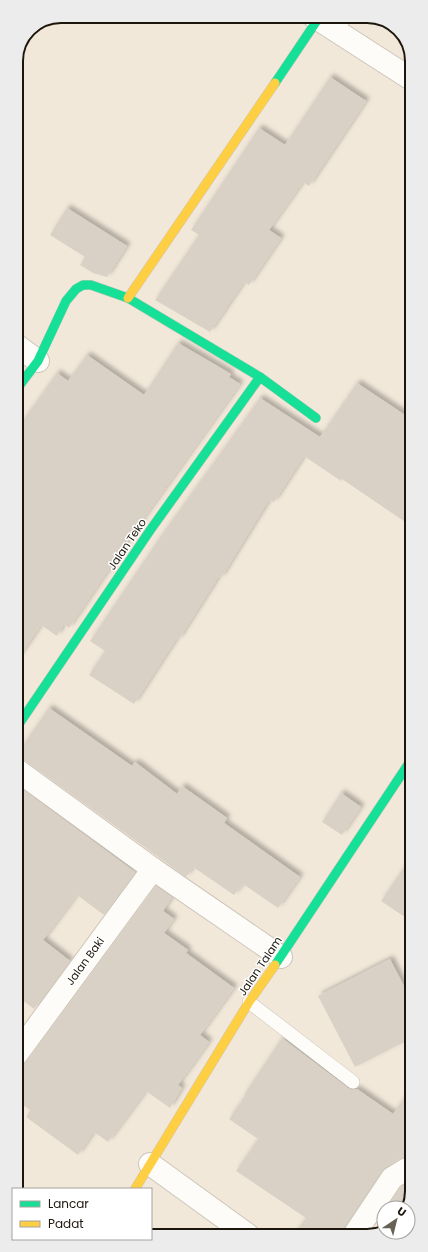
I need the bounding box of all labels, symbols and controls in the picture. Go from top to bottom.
street label: Jalan Teko [104,515,150,573]
street label: Jalan Baki [62,933,108,988]
street label: Jalan Talam [234,933,286,999]
legend [12,1188,152,1240]
text: Lancar [48,1195,89,1212]
north arrow [376,1200,416,1240]
text: U [394,1203,410,1221]
text: Padat [48,1215,84,1232]

